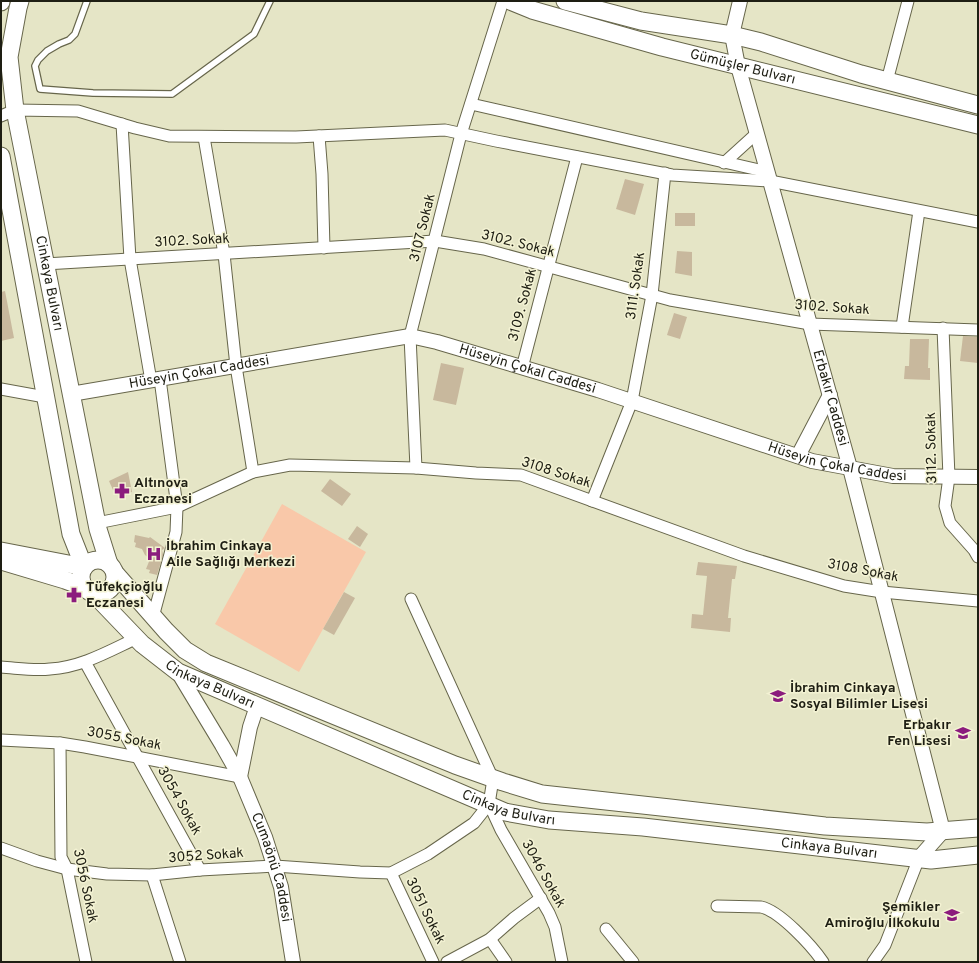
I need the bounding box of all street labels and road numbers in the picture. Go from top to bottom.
street label: Gümüşler Bulvarı [688,46,797,88]
street label: 3107 Sokak [406,192,440,264]
street label: 3102. Sokak [479,227,557,261]
street label: 3102. Sokak [154,231,230,251]
street label: Cinkaya Bulvarı [32,234,67,332]
street label: 3111. Sokak [623,251,649,321]
street label: 3109. Sokak [505,266,541,344]
street label: 3102. Sokak [794,297,870,319]
street label: Hüseyin Çokal Caddesi [457,341,598,397]
street label: Erbakır Caddesi [809,348,852,448]
street label: Hüseyin Çokal Caddesi [128,352,271,392]
street label: 3112. Sokak [923,412,941,484]
street label: Hüseyin Çokal Caddesi [766,438,907,485]
street label: 3108 Sokak [519,454,593,492]
street label: 3108 Sokak [826,556,900,586]
street label: Cinkaya Bulvarı [161,656,257,712]
street label: 3055 Sokak [85,723,163,755]
street label: 3054 Sokak [153,764,205,838]
street label: Cinkaya Bulvarı [459,786,556,829]
street label: Cumaönü Caddesi [247,810,295,923]
street label: Cinkaya Bulvarı [780,834,878,862]
street label: 3046 Sokak [517,837,569,911]
street label: 3052 Sokak [168,845,244,867]
street label: 3056 Sokak [69,847,101,925]
street label: 3051 Sokak [402,875,448,947]

